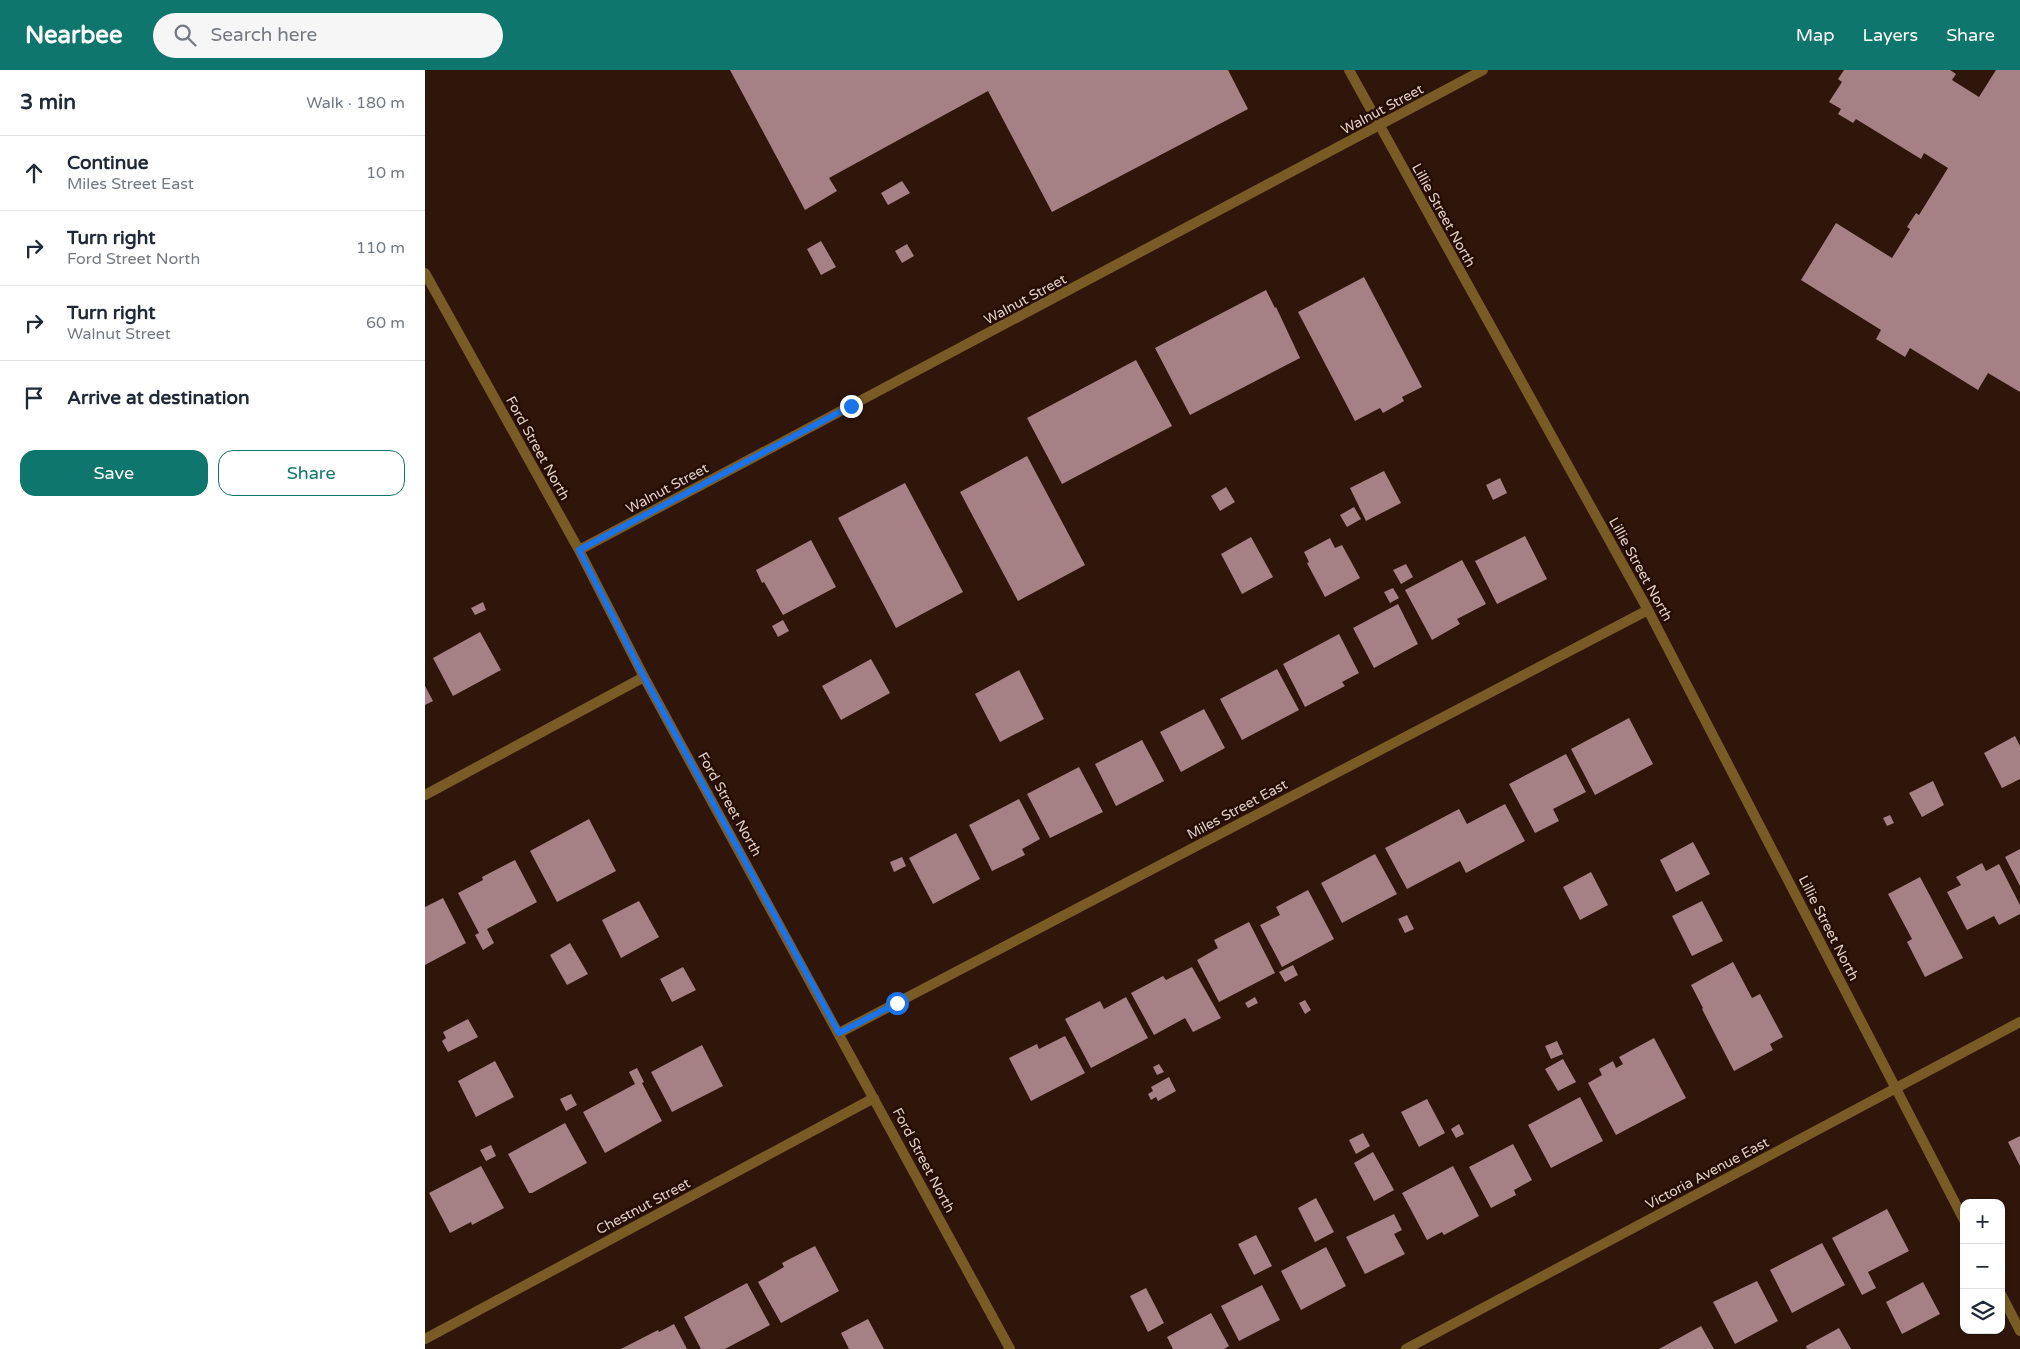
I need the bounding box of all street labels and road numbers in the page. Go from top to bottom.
street label: Walnut Street [1338,80,1427,138]
street label: Lillie Street North [1408,160,1479,270]
street label: Walnut Street [981,270,1070,328]
street label: Ford Street North [502,393,573,503]
street label: Walnut Street [623,459,712,517]
street label: Lillie Street North [1605,514,1676,624]
street label: Ford Street North [694,749,765,859]
street label: Miles Street East [1184,776,1291,843]
street label: Lillie Street North [1795,873,1862,984]
street label: Ford Street North [889,1105,958,1216]
street label: Victoria Avenue East [1643,1133,1772,1213]
street label: Chestnut Street [593,1174,694,1238]

